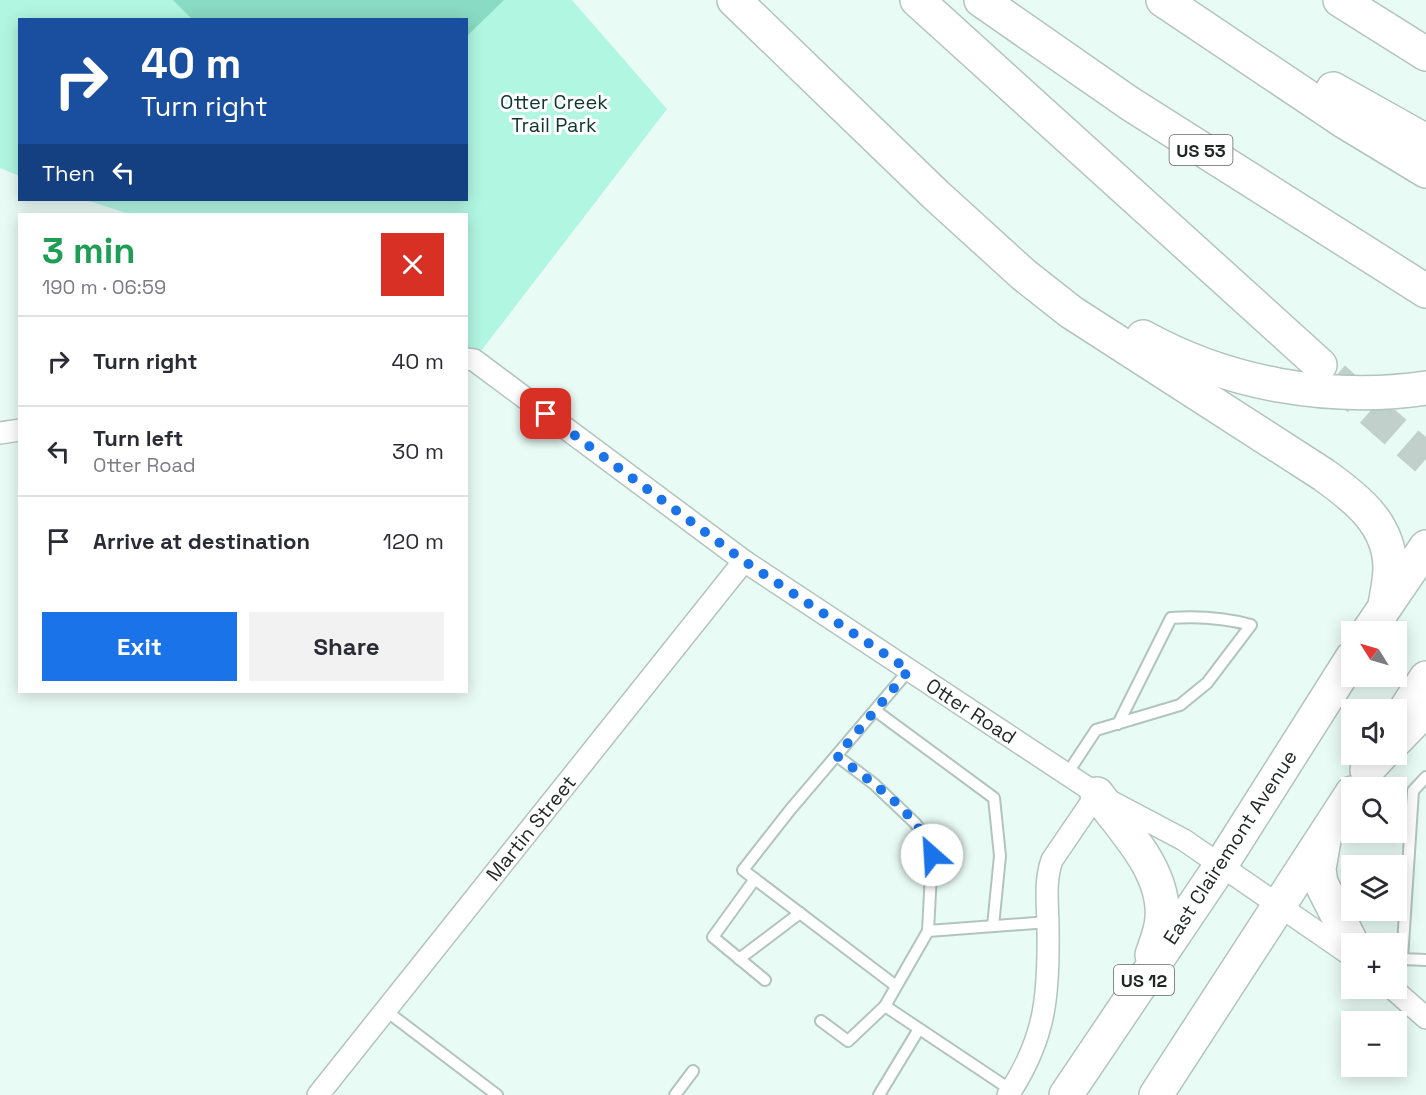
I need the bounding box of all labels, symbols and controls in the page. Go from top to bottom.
text: 40 m [141,37,241,90]
icon: right [42,42,120,120]
text: Turn right [141,89,268,124]
park label: Otter Creek Trail Park [500,89,608,138]
road number: US 53 [1170,135,1232,165]
icon: left [107,156,140,189]
text: Then [42,159,95,187]
text: 3 min [42,228,136,274]
button: close [381,233,444,296]
text: 190 m · 06:59 [42,274,166,300]
icon: right [42,345,75,378]
text: Turn right [93,347,198,375]
text: 40 m [392,347,444,375]
pin [520,388,571,439]
icon: arrive [529,397,562,430]
text: Turn left [93,424,183,452]
icon: left [42,435,75,468]
text: 30 m [392,437,444,465]
text: Otter Road [93,452,196,478]
icon: arrive [42,525,75,558]
text: Arrive at destination [93,527,310,555]
text: 120 m [383,527,444,555]
button: Exit [42,612,237,681]
button: Share [249,612,444,681]
north arrow [1341,621,1407,687]
map controls [1341,621,1407,1077]
street label: Otter Road [921,672,1021,750]
button: sound [1341,699,1407,765]
street label: East Clairemont Avenue [1157,745,1303,949]
street label: Martin Street [480,770,582,886]
button: search [1341,777,1407,843]
position arrow [900,823,964,887]
button: layers [1341,855,1407,921]
button: + [1341,933,1407,999]
road number: US 12 [1114,965,1174,995]
button: − [1341,1011,1407,1077]

